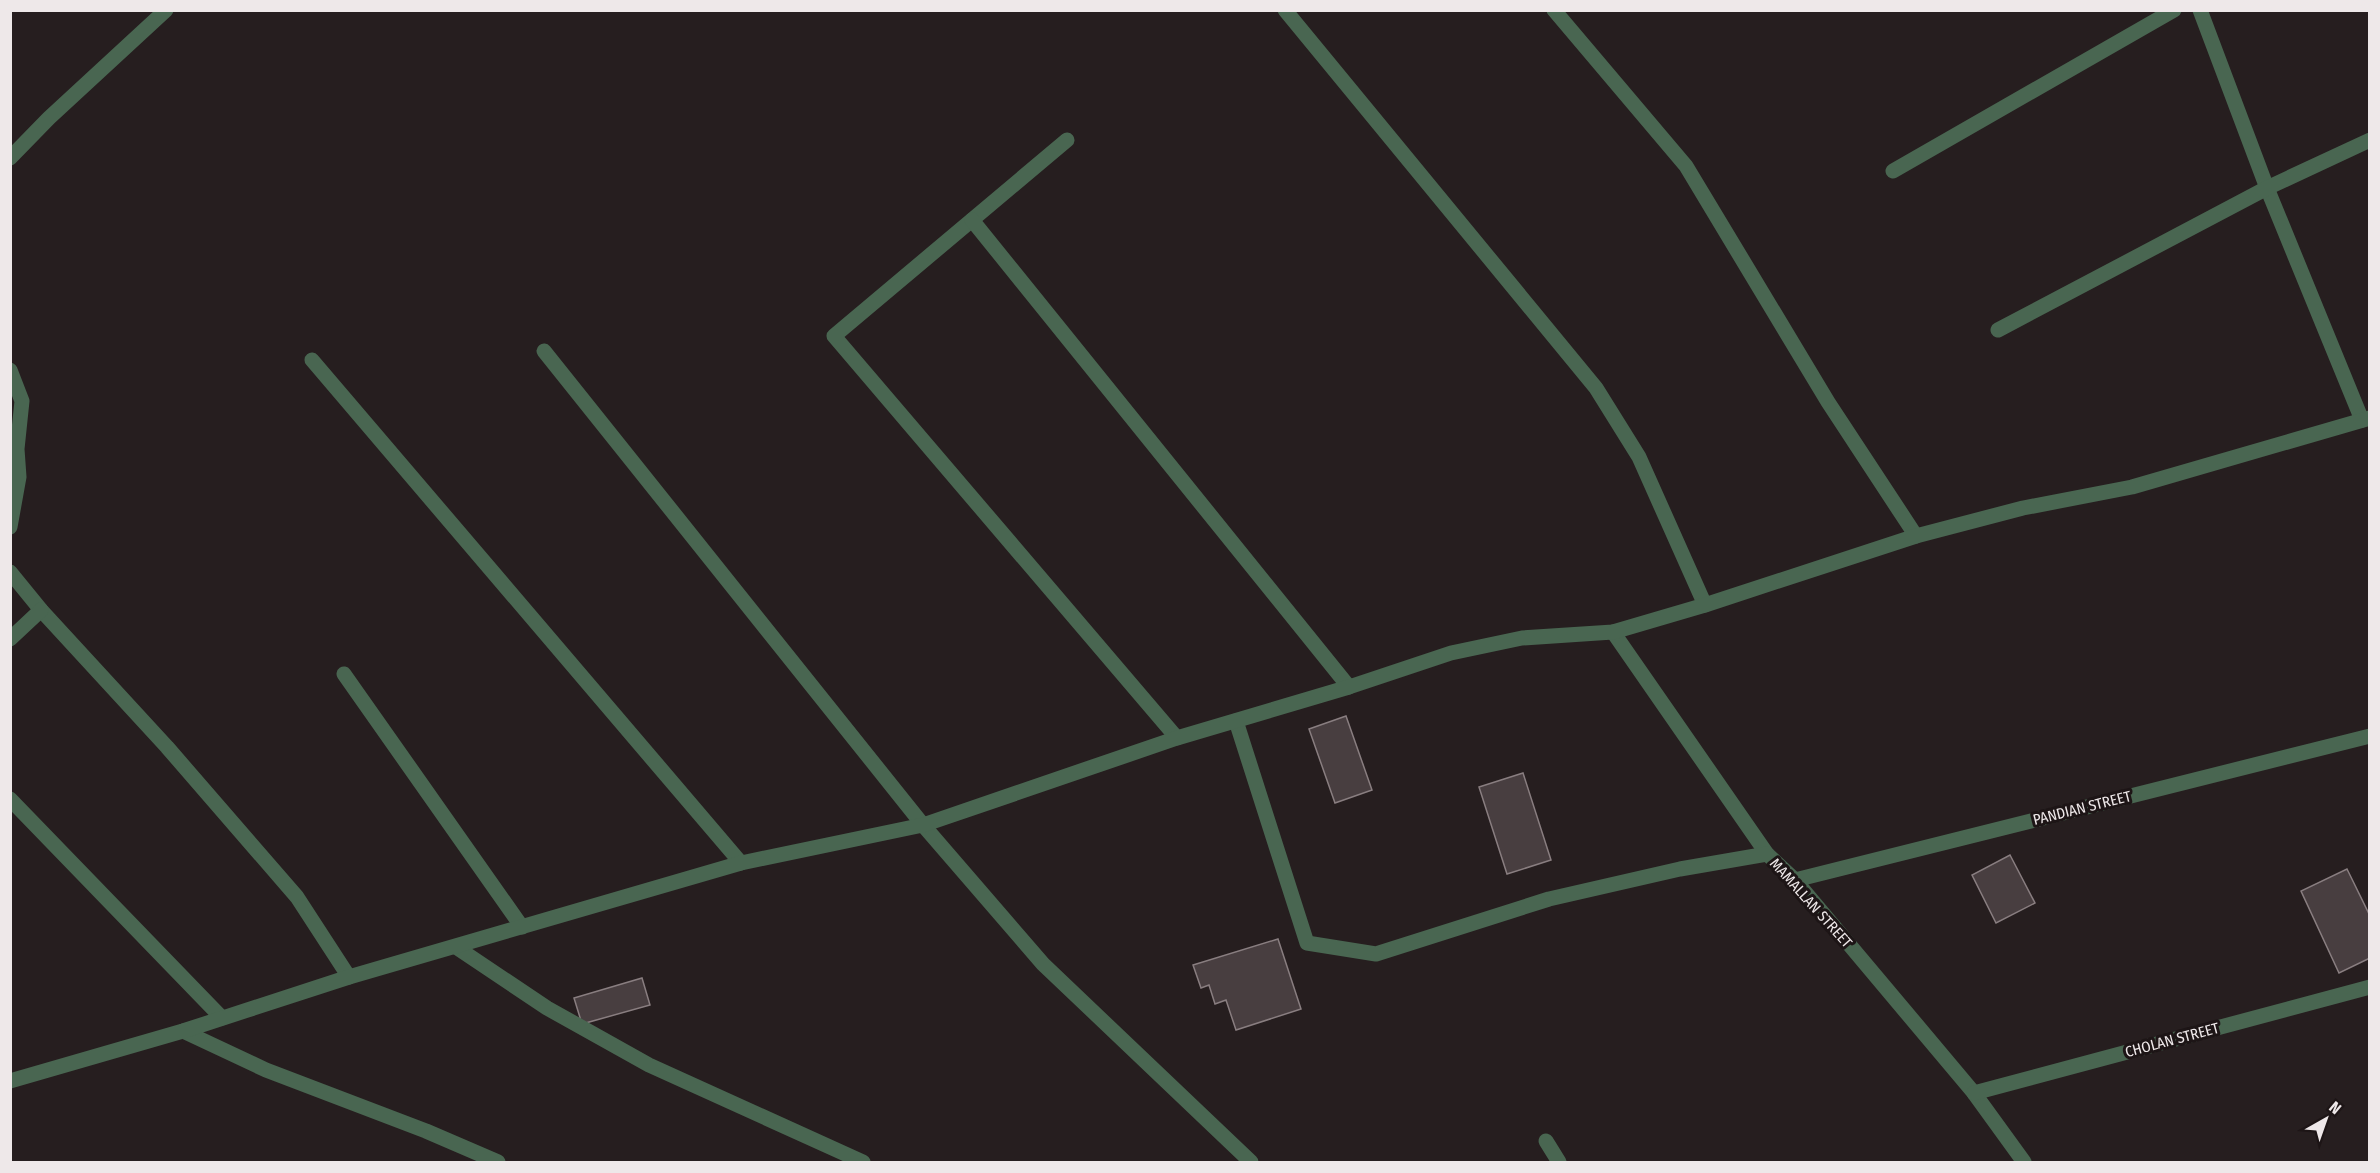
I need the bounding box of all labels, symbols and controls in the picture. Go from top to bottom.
street label: PANDIAN STREET [2031,787,2133,829]
street label: MAMALLAN STREET [1766,855,1856,951]
street label: CHOLAN STREET [2123,1019,2221,1061]
north arrow [2296,1089,2356,1149]
text: N [2326,1098,2345,1118]

